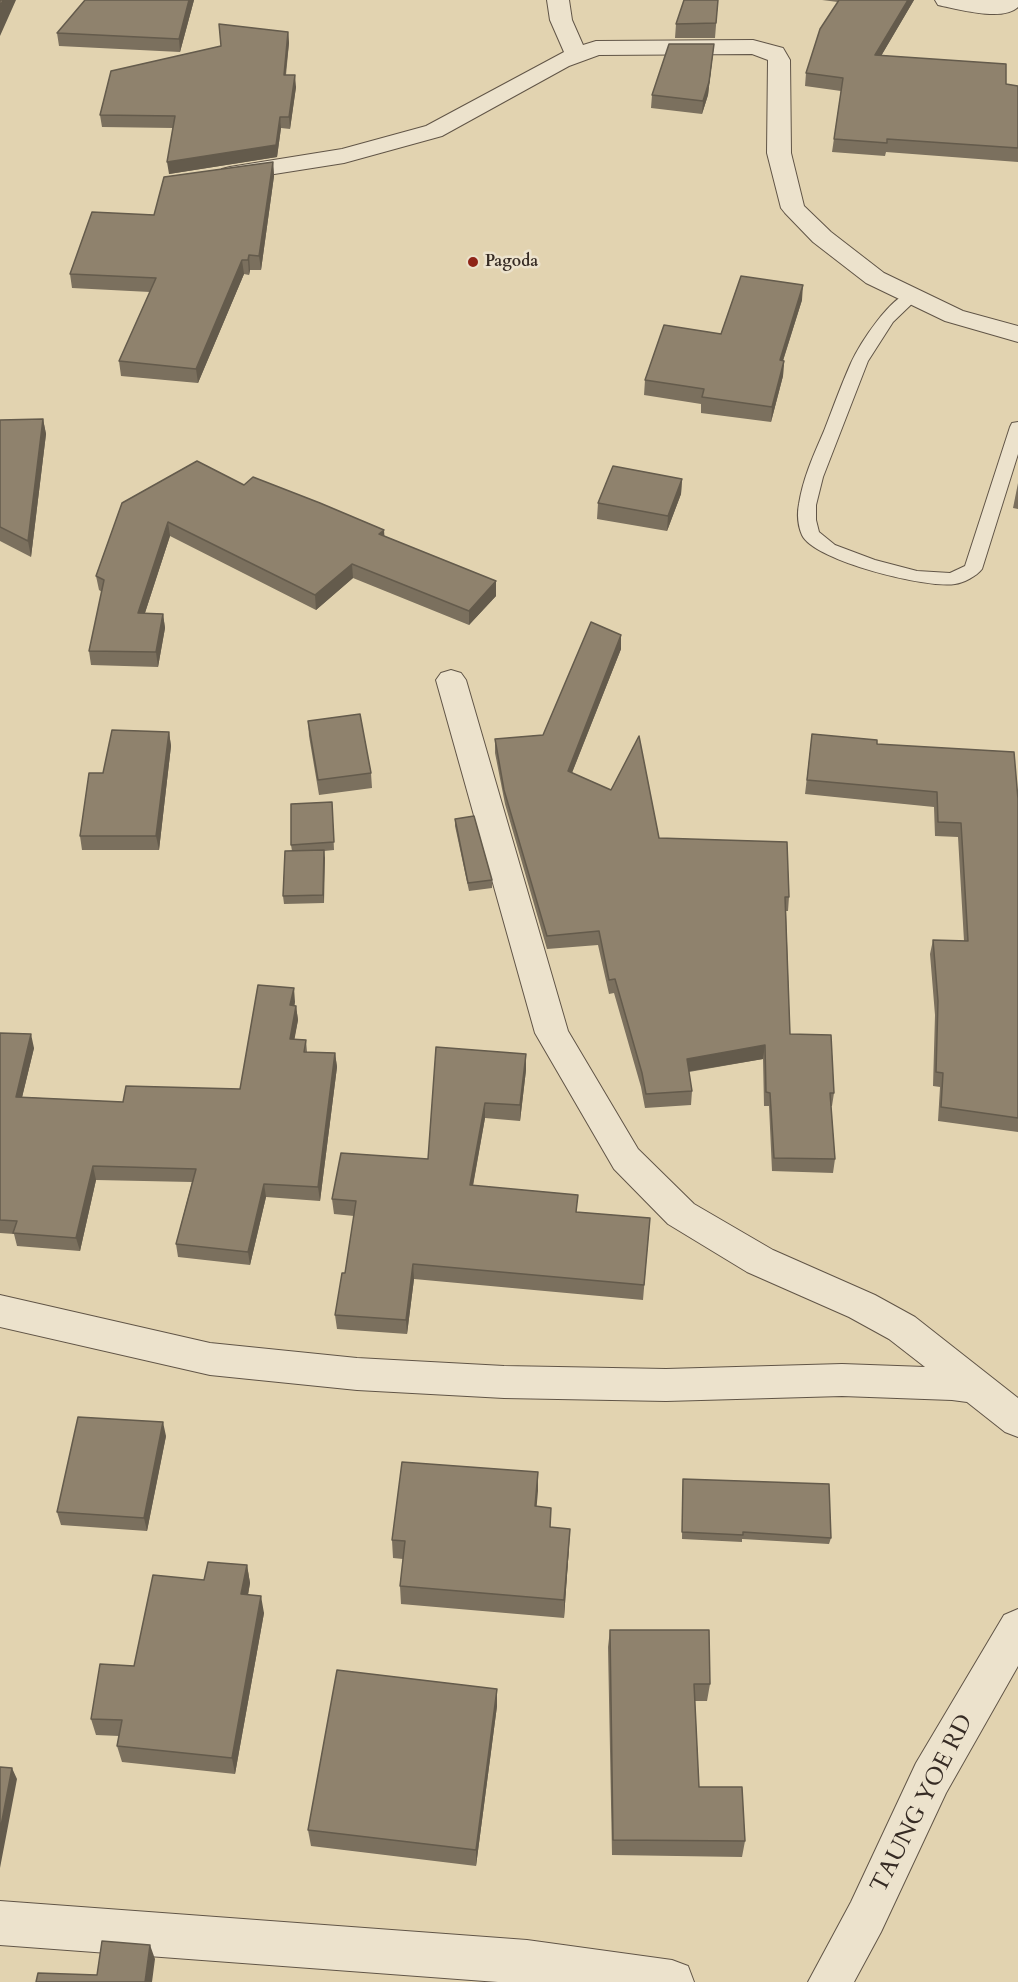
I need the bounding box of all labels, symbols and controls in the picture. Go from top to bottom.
place label: Pagoda [485,252,538,272]
marker: Pagoda [466,255,480,269]
street label: TAUNG YOE RD [866,1710,980,1898]

